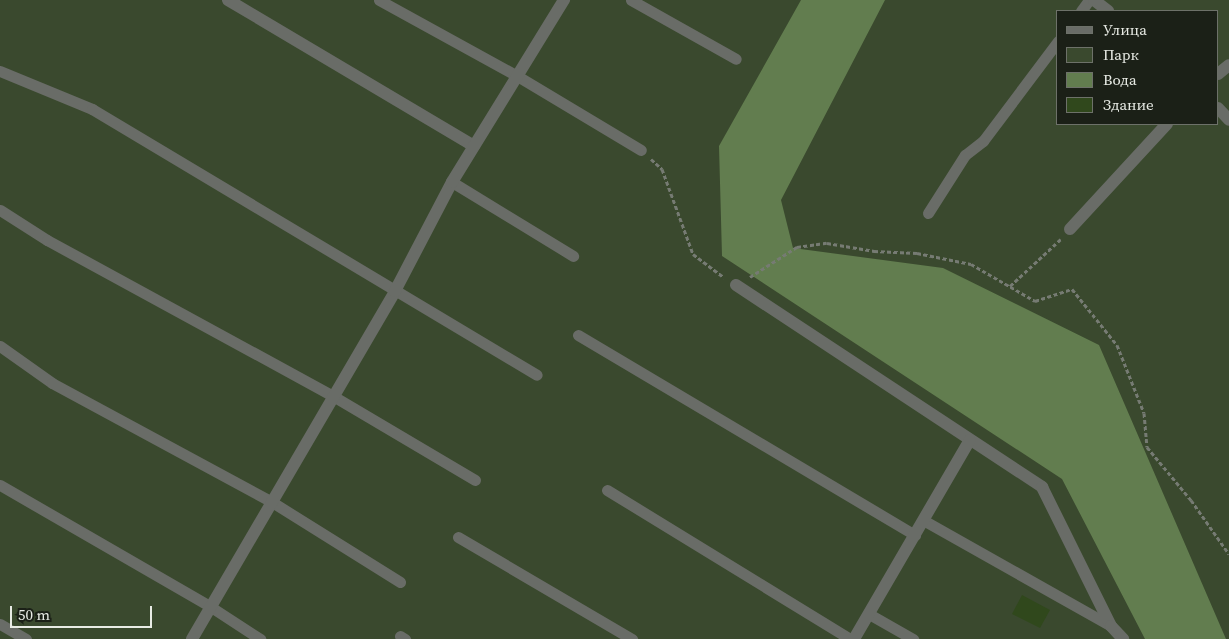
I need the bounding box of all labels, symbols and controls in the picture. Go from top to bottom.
legend [1056,10,1219,125]
text: Улица [1103,19,1147,40]
text: Парк [1103,44,1139,65]
text: Вода [1103,69,1137,90]
text: Здание [1103,94,1154,115]
scale bar [12,596,155,628]
text: 50 m [18,604,50,625]

